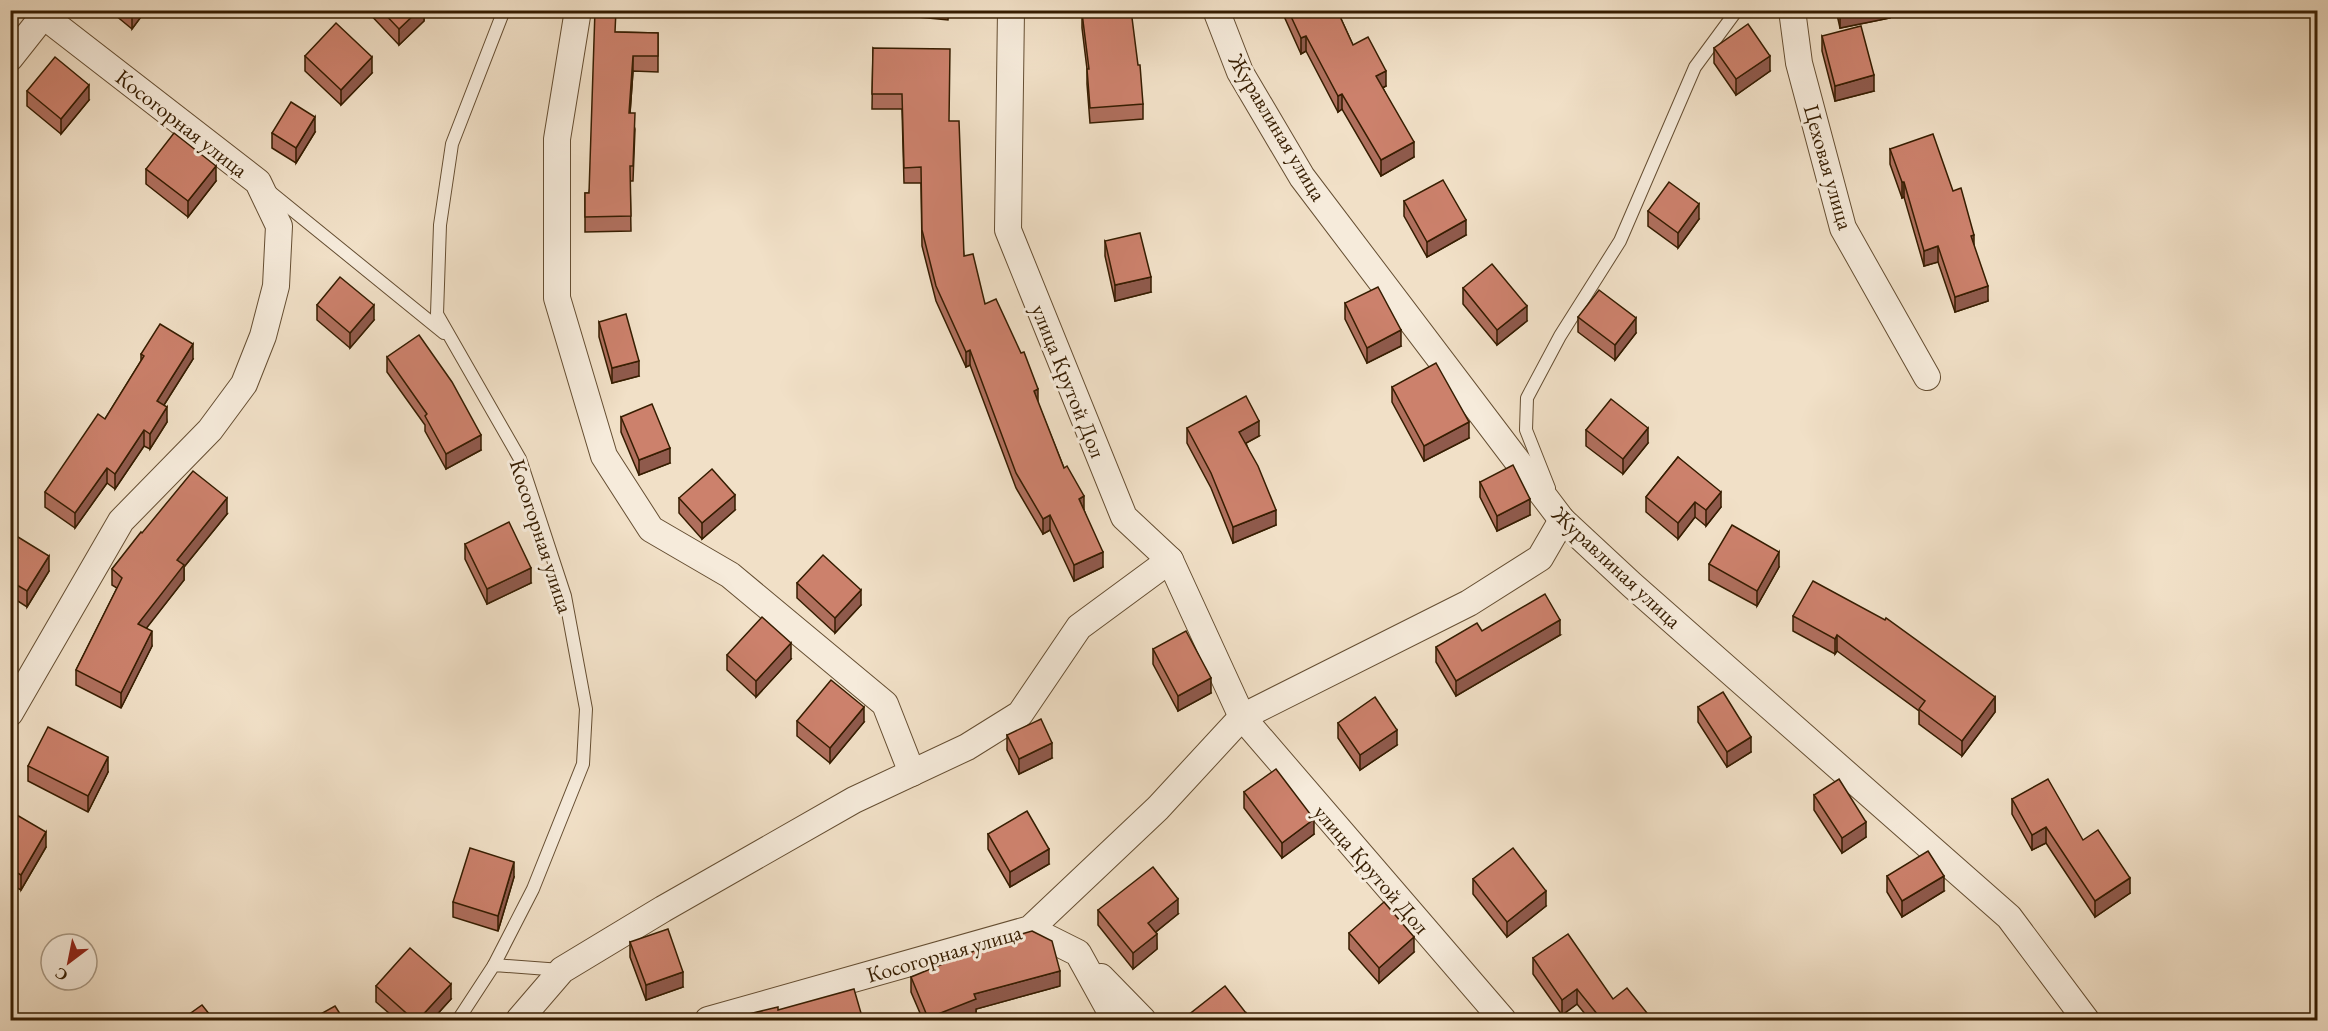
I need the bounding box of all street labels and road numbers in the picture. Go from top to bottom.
street label: Журавлиная улица [1222,47,1333,207]
street label: Косогорная улица [110,63,254,184]
street label: Цеховая улица [1797,101,1860,233]
street label: улица Крутой Дол [1025,300,1113,463]
street label: Косогорная улица [503,455,580,617]
street label: Журавлиная улица [1545,499,1688,635]
street label: улица Крутой Дол [1307,798,1436,941]
street label: Косогорная улица [863,917,1025,990]

